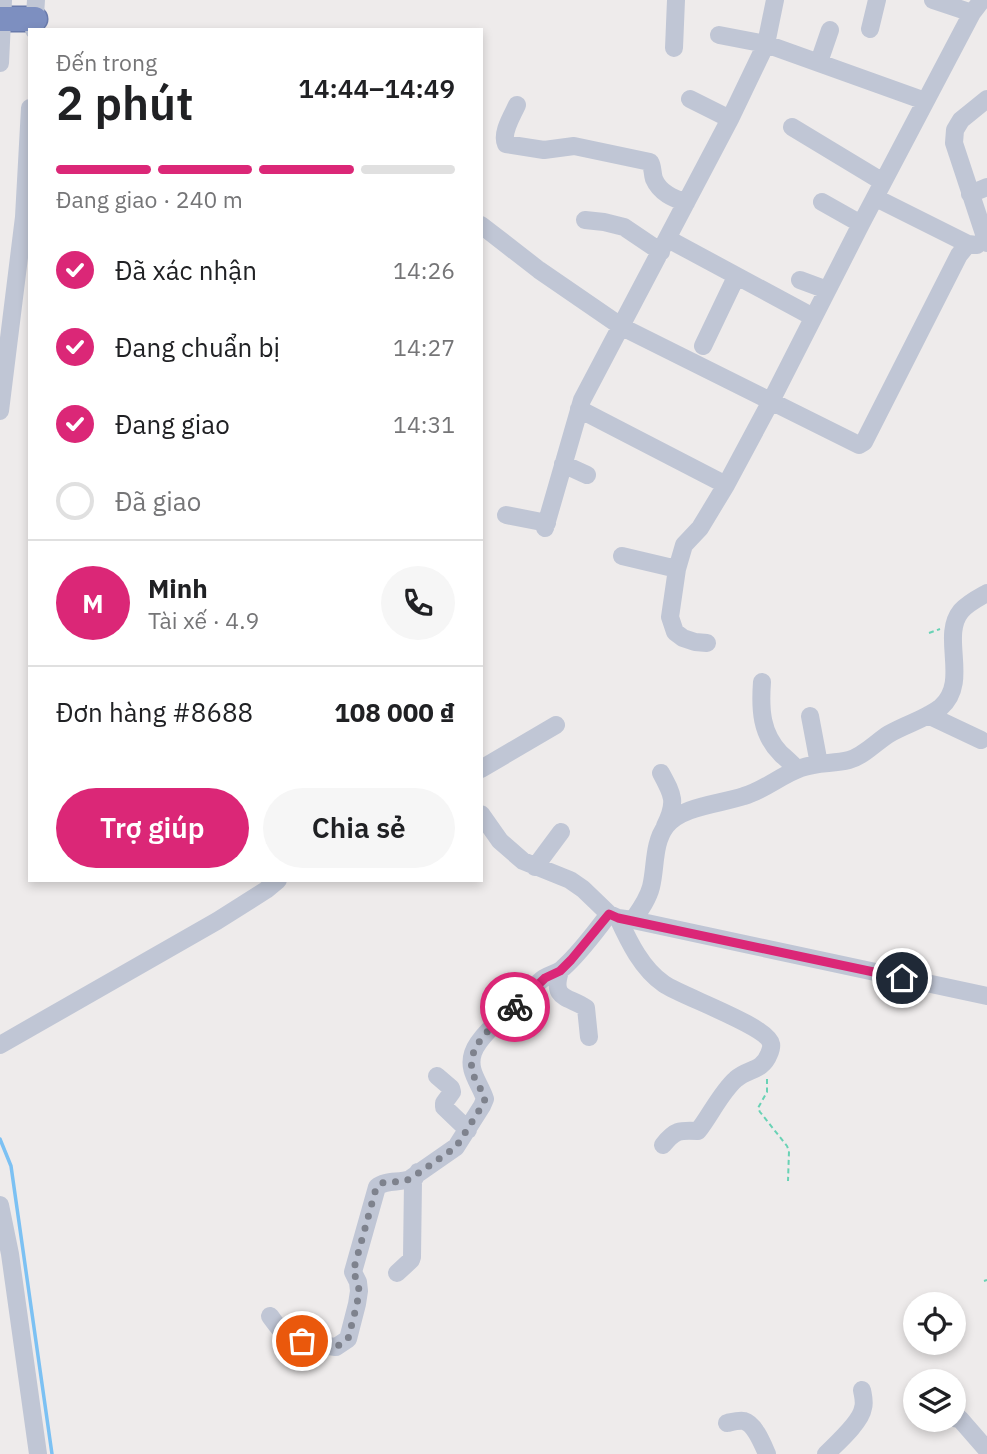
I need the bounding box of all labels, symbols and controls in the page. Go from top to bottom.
text: Đến trong [56,47,157,77]
text: 14:44–14:49 [298,71,455,105]
text: 2 phút [56,73,193,133]
text: Đang giao · 240 m [56,184,243,214]
icon: check [56,251,94,289]
text: Đã xác nhận [115,253,257,287]
text: 14:26 [393,255,455,285]
icon: check [56,328,94,366]
text: Đang chuẩn bị [115,330,280,364]
text: 14:27 [393,332,455,362]
icon: check [56,405,94,443]
text: Đang giao [115,407,230,441]
text: 14:31 [393,409,455,439]
text: Đã giao [115,484,201,518]
button: phone [381,566,455,640]
text: Minh [148,571,208,605]
text: M [82,586,104,620]
text: Tài xế · 4.9 [148,605,259,635]
text: Đơn hàng #8688 [56,695,253,729]
text: 108 000 ₫ [334,695,455,729]
button: Trợ giúp [56,788,249,868]
button: Chia sẻ [263,788,455,868]
pin [872,948,932,1008]
icon: home [883,959,921,997]
courier [480,972,550,1042]
icon: bike [496,988,534,1026]
map controls [903,1292,966,1432]
button: locate [903,1292,966,1355]
pin [272,1311,332,1371]
icon: bag [283,1322,321,1360]
button: layers [903,1369,966,1432]

